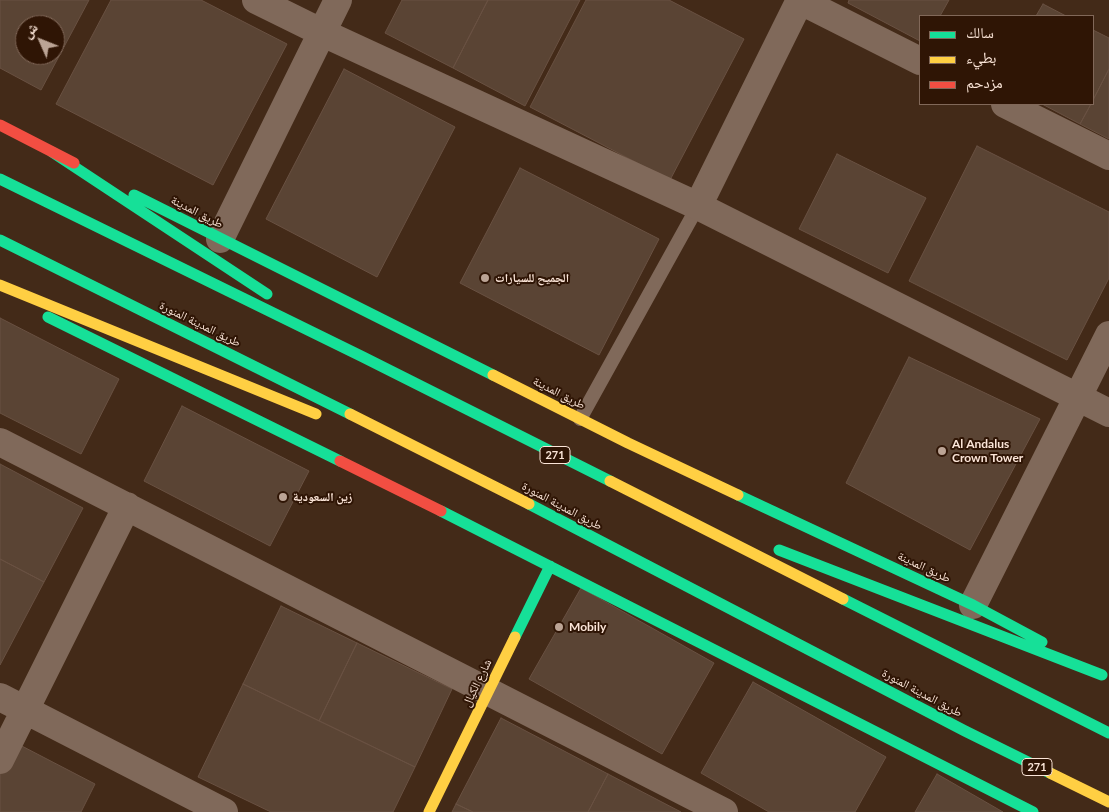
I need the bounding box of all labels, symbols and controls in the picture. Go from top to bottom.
north arrow [15,15,65,65]
legend [919,15,1094,105]
text: ش [18,19,41,41]
text: سالك [966,23,994,41]
text: بطيء [966,48,996,66]
text: مزدحم [966,73,1003,91]
street label: طريق المدينة [168,193,226,231]
place label: الجميح للسيارات [495,271,569,285]
marker: الجميح للسيارات [479,272,491,284]
street label: طريق المدينة المنورة [157,298,243,350]
street label: طريق المدينة [530,374,588,412]
place label: Al Andalus Crown Tower [952,437,1023,465]
marker: Al Andalus Crown Tower [936,445,948,457]
road number: 271 [540,446,570,464]
street label: طريق المدينة المنورة [519,479,605,533]
place label: زين السعودية [293,490,352,504]
marker: زين السعودية [277,491,289,503]
street label: طريق المدينة [895,548,953,586]
place label: Mobily [569,620,606,634]
marker: Mobily [553,621,565,633]
street label: شارع الكيال [459,657,495,709]
street label: طريق المدينة المنورة [879,666,965,720]
road number: 271 [1022,759,1052,776]

